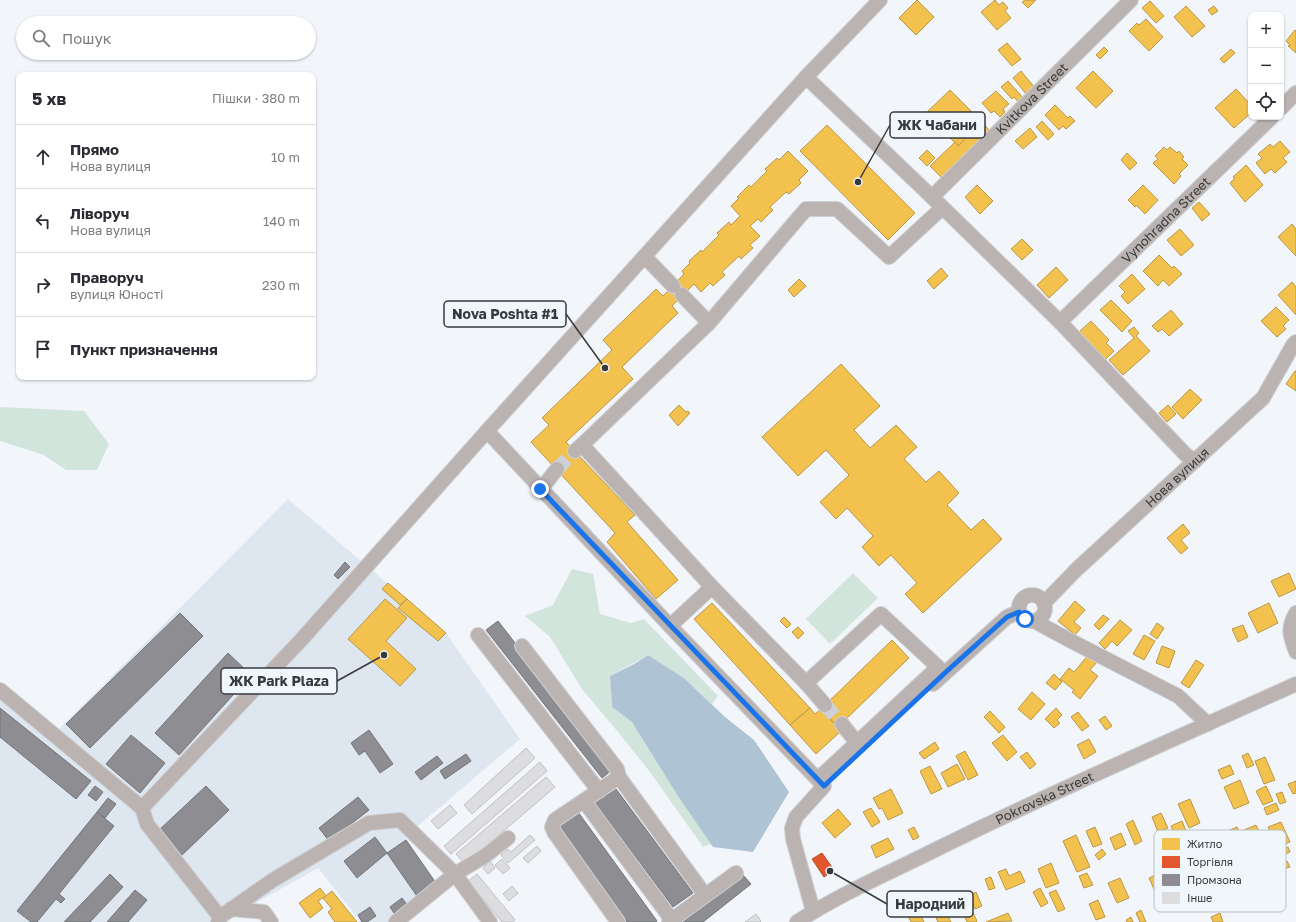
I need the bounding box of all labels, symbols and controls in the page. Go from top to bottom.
map controls [1248,12,1284,120]
button: + [1248,12,1284,48]
search box [16,16,316,60]
icon: search [30,27,52,49]
text: Пошук [62,29,111,47]
button: − [1248,48,1284,84]
street label: Kvitkova Street [992,59,1071,138]
button: locate [1248,84,1284,120]
text: 5 хв [32,88,66,109]
text: Пішки · 380 m [212,90,300,106]
callout: ЖК Чабани [890,112,985,138]
text: ЖК Чабани [897,116,977,133]
text: Прямо [70,140,119,158]
icon: ahead [32,146,54,168]
text: 10 m [271,149,300,165]
text: Нова вулиця [70,158,151,174]
street label: Vynohradna Street [1118,173,1213,266]
text: Ліворуч [70,204,129,222]
icon: left [32,210,54,232]
text: 140 m [263,213,300,229]
text: Нова вулиця [70,222,151,238]
text: Праворуч [70,268,144,286]
icon: right [32,274,54,296]
text: 230 m [262,277,300,293]
text: вулиця Юності [70,286,164,302]
callout: Nova Poshta #1 [444,301,566,327]
text: Nova Poshta #1 [452,305,558,322]
icon: arrive [32,338,54,360]
text: Пункт призначення [70,340,218,358]
street label: Нова вулиця [1142,444,1212,511]
route end [531,480,549,498]
route start [1016,610,1034,628]
callout: ЖК Park Plaza [221,668,337,694]
text: ЖК Park Plaza [229,672,329,689]
street label: Pokrovska Street [993,768,1096,828]
legend [1154,830,1286,912]
text: Житло [1187,837,1223,850]
text: Торгівля [1187,855,1233,868]
text: Промзона [1187,873,1242,886]
callout: Народний [887,891,973,917]
text: Інше [1187,891,1212,904]
text: Народний [895,895,965,912]

